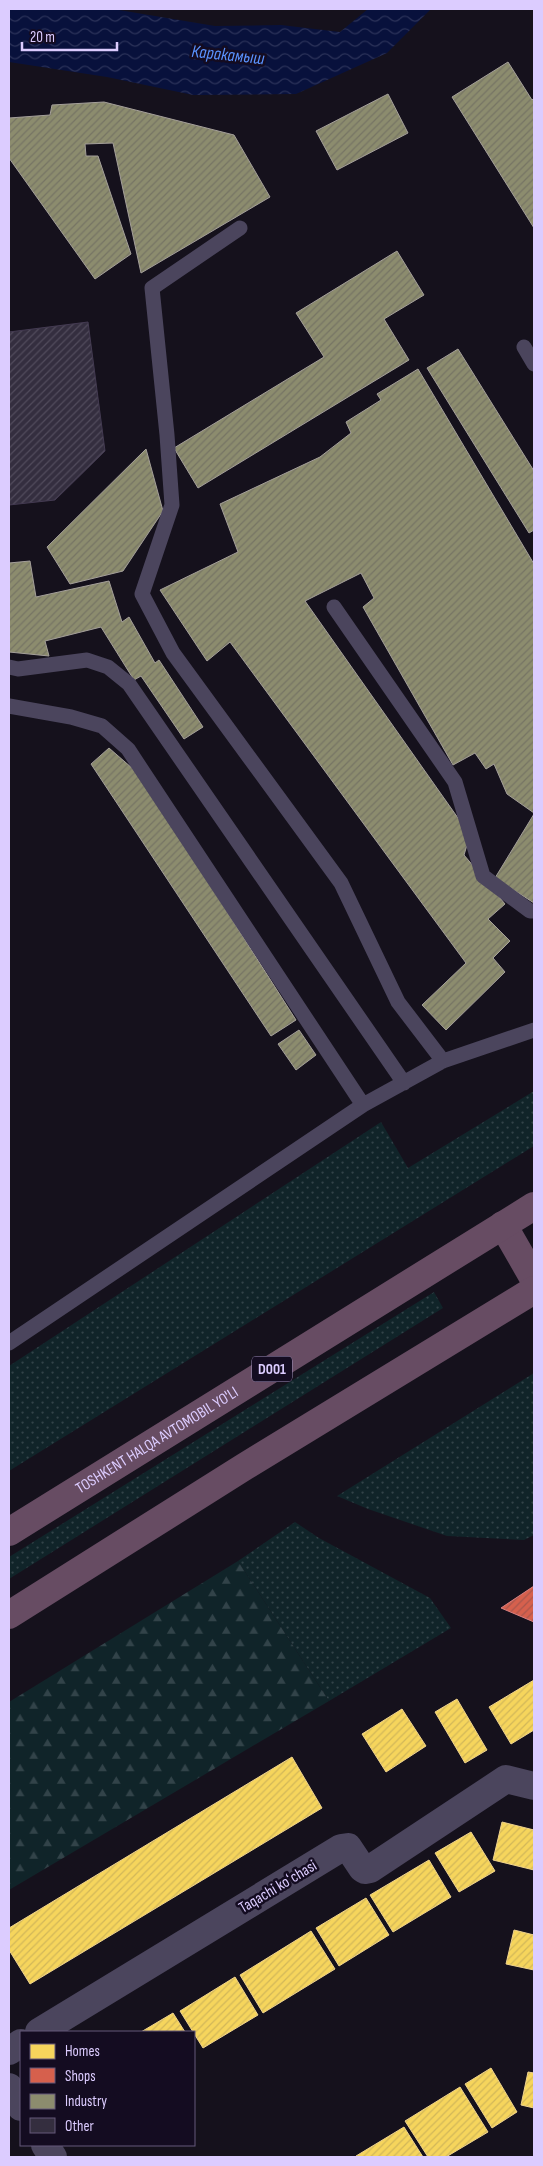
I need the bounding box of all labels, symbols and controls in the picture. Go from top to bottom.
scale bar [22,20,118,52]
text: 20 m [30,28,55,47]
water label: Каракамыш [190,41,266,69]
road number: D001 [252,1356,292,1382]
street label: TOSHKENT HALQA AVTOMOBIL YO'LI [72,1383,242,1498]
street label: Taqachi koʻchasi [236,1856,320,1918]
legend [20,2031,195,2146]
text: Homes [65,2042,100,2061]
text: Shops [65,2067,96,2086]
text: Industry [65,2092,107,2111]
text: Other [65,2117,94,2136]

